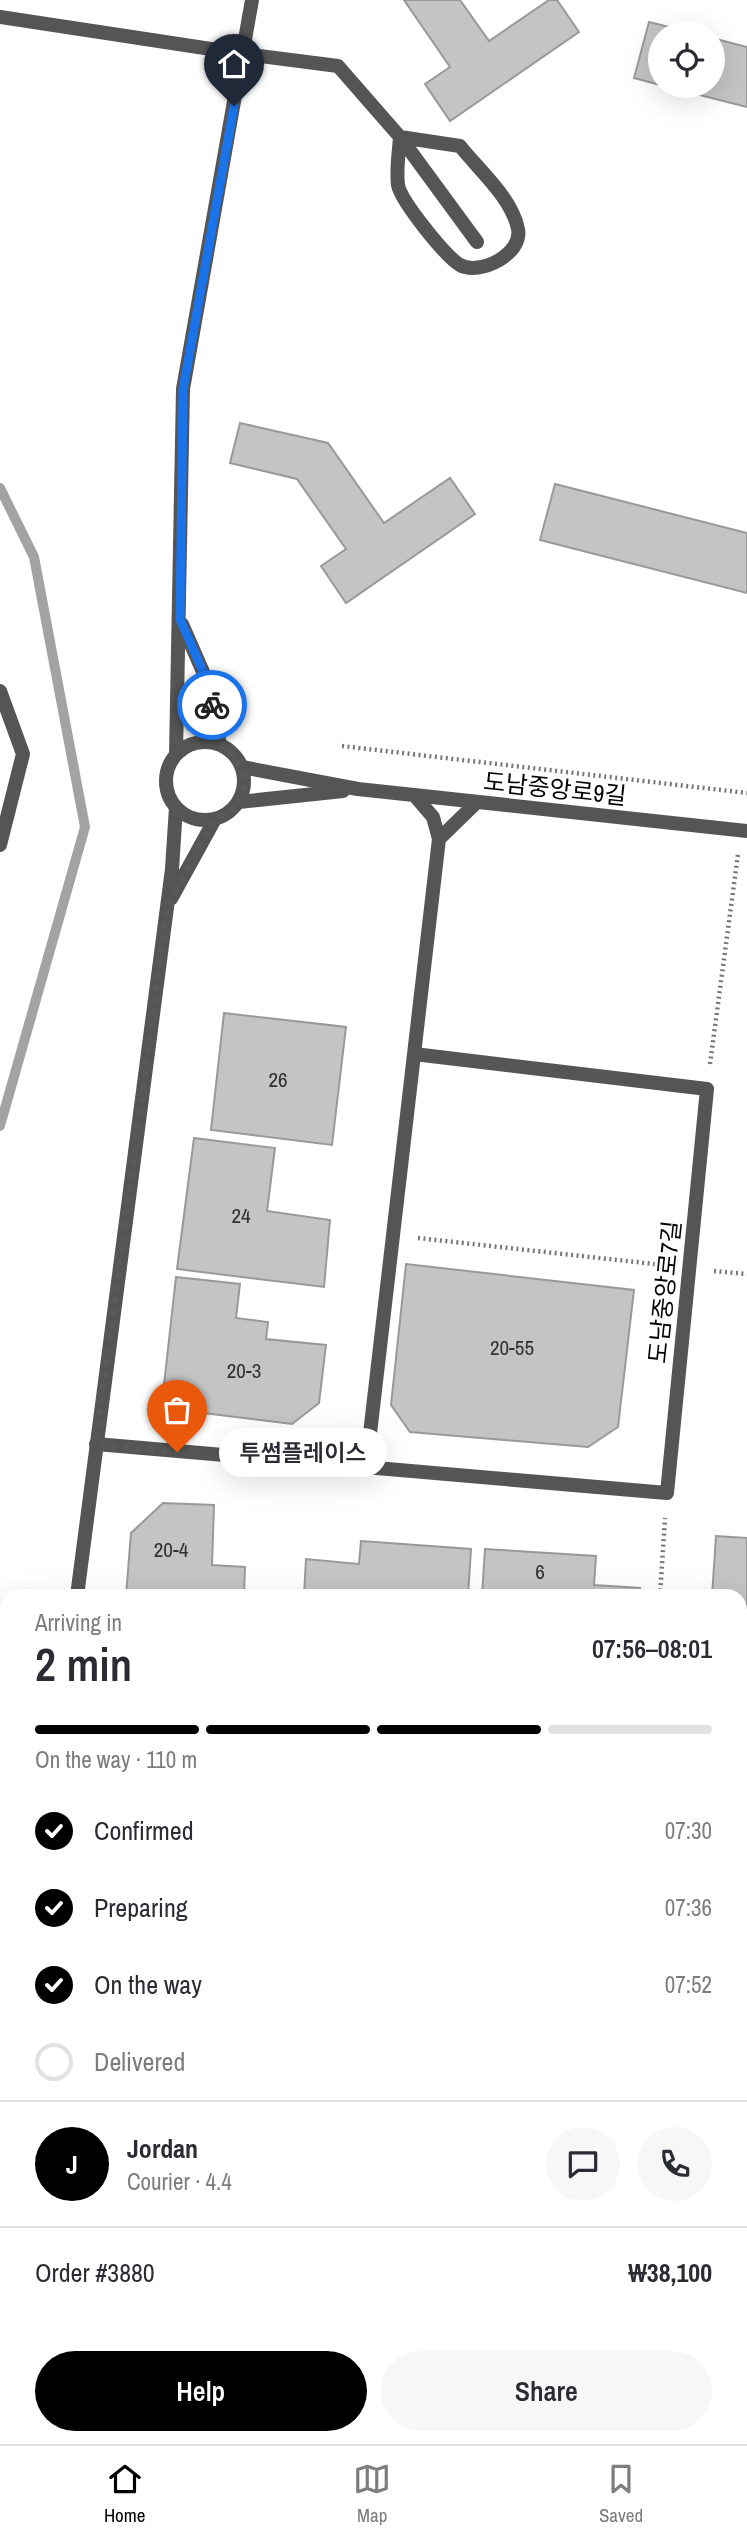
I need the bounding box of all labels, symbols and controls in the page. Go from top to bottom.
map controls [648,21,725,98]
button: locate [648,21,725,98]
pin [204,34,264,106]
icon: home [215,45,253,83]
courier [177,670,247,740]
icon: bike [193,686,231,724]
street label: 도남중앙로9길 [482,765,628,811]
house number: 26 [268,1065,288,1094]
house number: 24 [231,1201,251,1230]
street label: 도남중앙로7길 [641,1219,687,1365]
house number: 20-55 [490,1333,534,1362]
house number: 20-3 [227,1356,261,1385]
pin [147,1380,207,1452]
icon: bag [158,1391,196,1429]
callout: 투썸플레이스 [219,1428,387,1476]
text: 투썸플레이스 [240,1437,366,1468]
house number: 20-4 [154,1535,189,1564]
house number: 6 [535,1557,545,1586]
text: Arriving in [35,1607,122,1638]
text: 07:56–08:01 [592,1631,712,1666]
text: 2 min [35,1633,132,1695]
text: On the way · 110 m [35,1744,197,1775]
icon: check [35,1812,73,1850]
text: Confirmed [94,1813,194,1848]
text: 07:30 [665,1815,712,1846]
icon: check [35,1889,73,1927]
text: Preparing [94,1890,188,1925]
text: 07:36 [665,1892,712,1923]
icon: check [35,1966,73,2004]
text: On the way [94,1967,202,2002]
text: 07:52 [665,1969,712,2000]
text: Delivered [94,2044,185,2079]
button: chat [546,2127,620,2201]
button: phone [638,2127,712,2201]
text: Jordan [127,2131,198,2166]
text: J [66,2147,78,2182]
text: Courier · 4.4 [127,2166,232,2197]
text: Order #3880 [35,2255,155,2290]
text: ₩38,100 [628,2255,712,2290]
button: Help [35,2351,367,2431]
button: Share [381,2351,712,2431]
tab: Home [104,2460,145,2528]
tab: Map [353,2460,391,2528]
tab: Saved [599,2460,643,2528]

